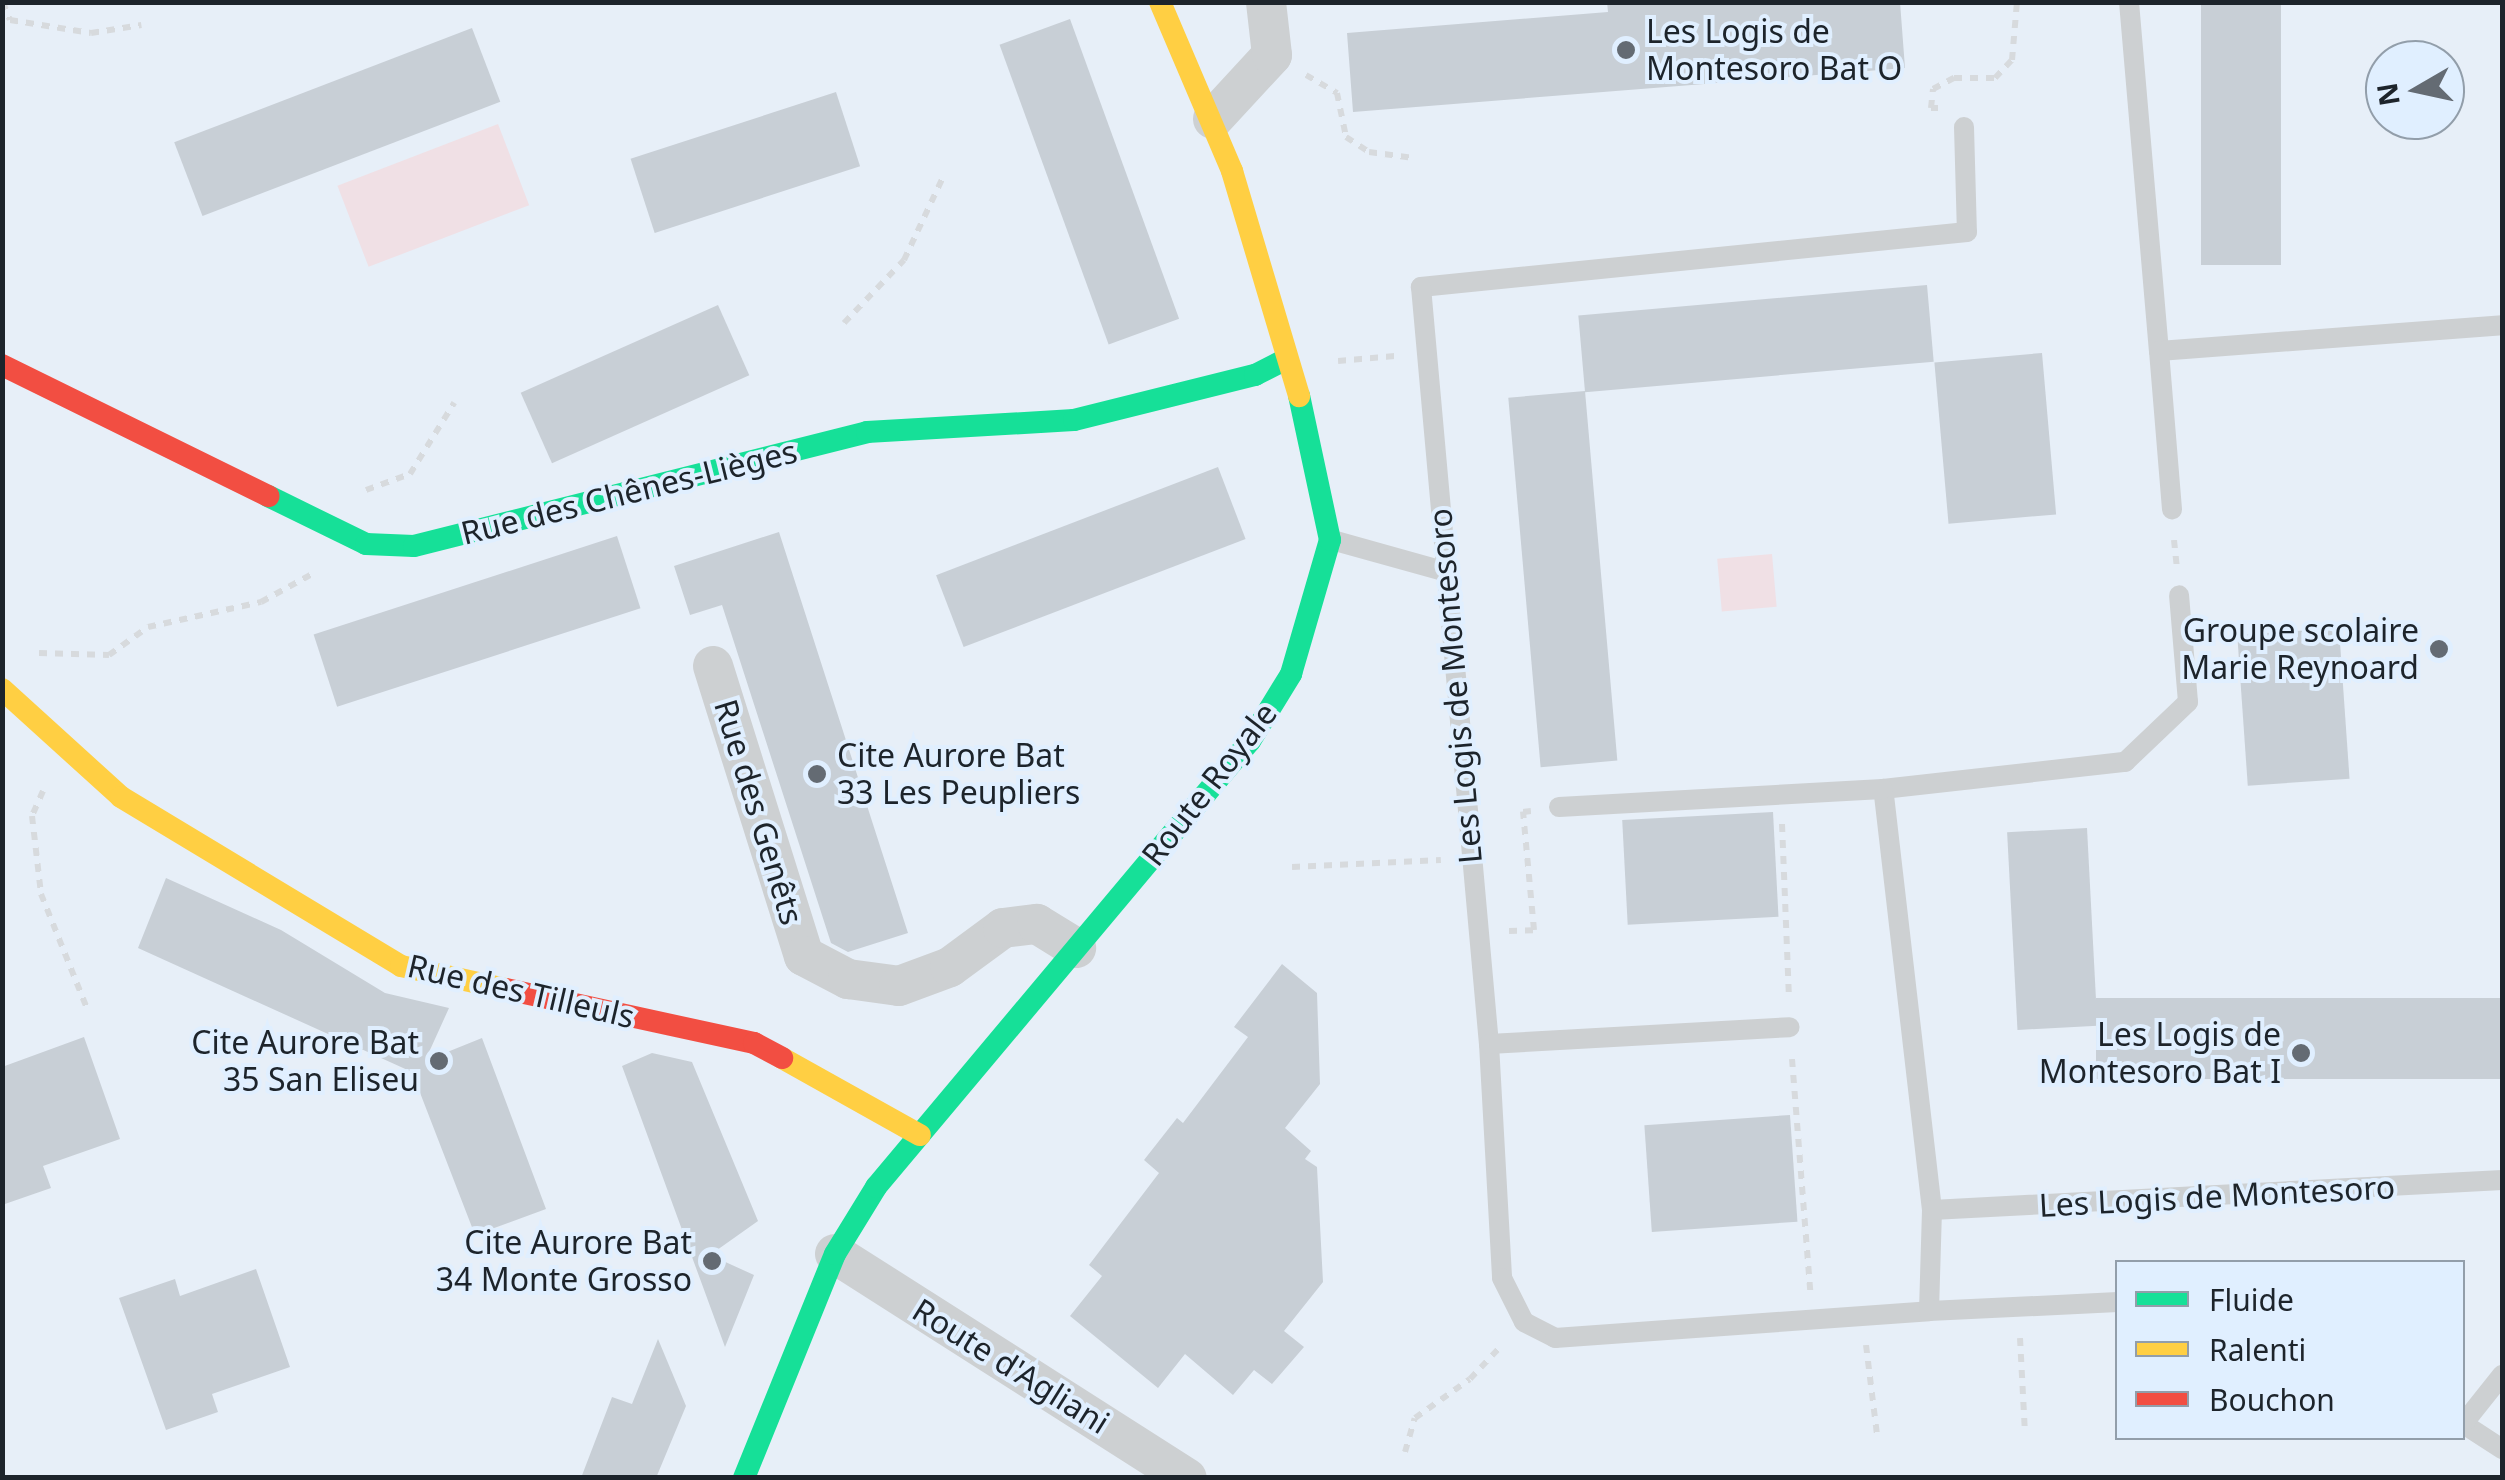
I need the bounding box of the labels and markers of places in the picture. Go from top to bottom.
place label: Les Logis de Montesoro Bat O [1646,13,1902,88]
marker: Les Logis de Montesoro Bat O [1615,39,1637,61]
place label: Groupe scolaire Marie Reynoard [2181,612,2419,687]
marker: Groupe scolaire Marie Reynoard [2428,638,2450,660]
place label: Cite Aurore Bat 33 Les Peupliers [837,737,1080,812]
marker: Cite Aurore Bat 33 Les Peupliers [806,763,828,785]
place label: Les Logis de Montesoro Bat I [2039,1016,2281,1091]
place label: Cite Aurore Bat 35 San Eliseu [191,1024,419,1099]
marker: Les Logis de Montesoro Bat I [2290,1042,2312,1064]
marker: Cite Aurore Bat 35 San Eliseu [428,1050,450,1072]
place label: Cite Aurore Bat 34 Monte Grosso [436,1224,692,1299]
marker: Cite Aurore Bat 34 Monte Grosso [701,1250,723,1272]

